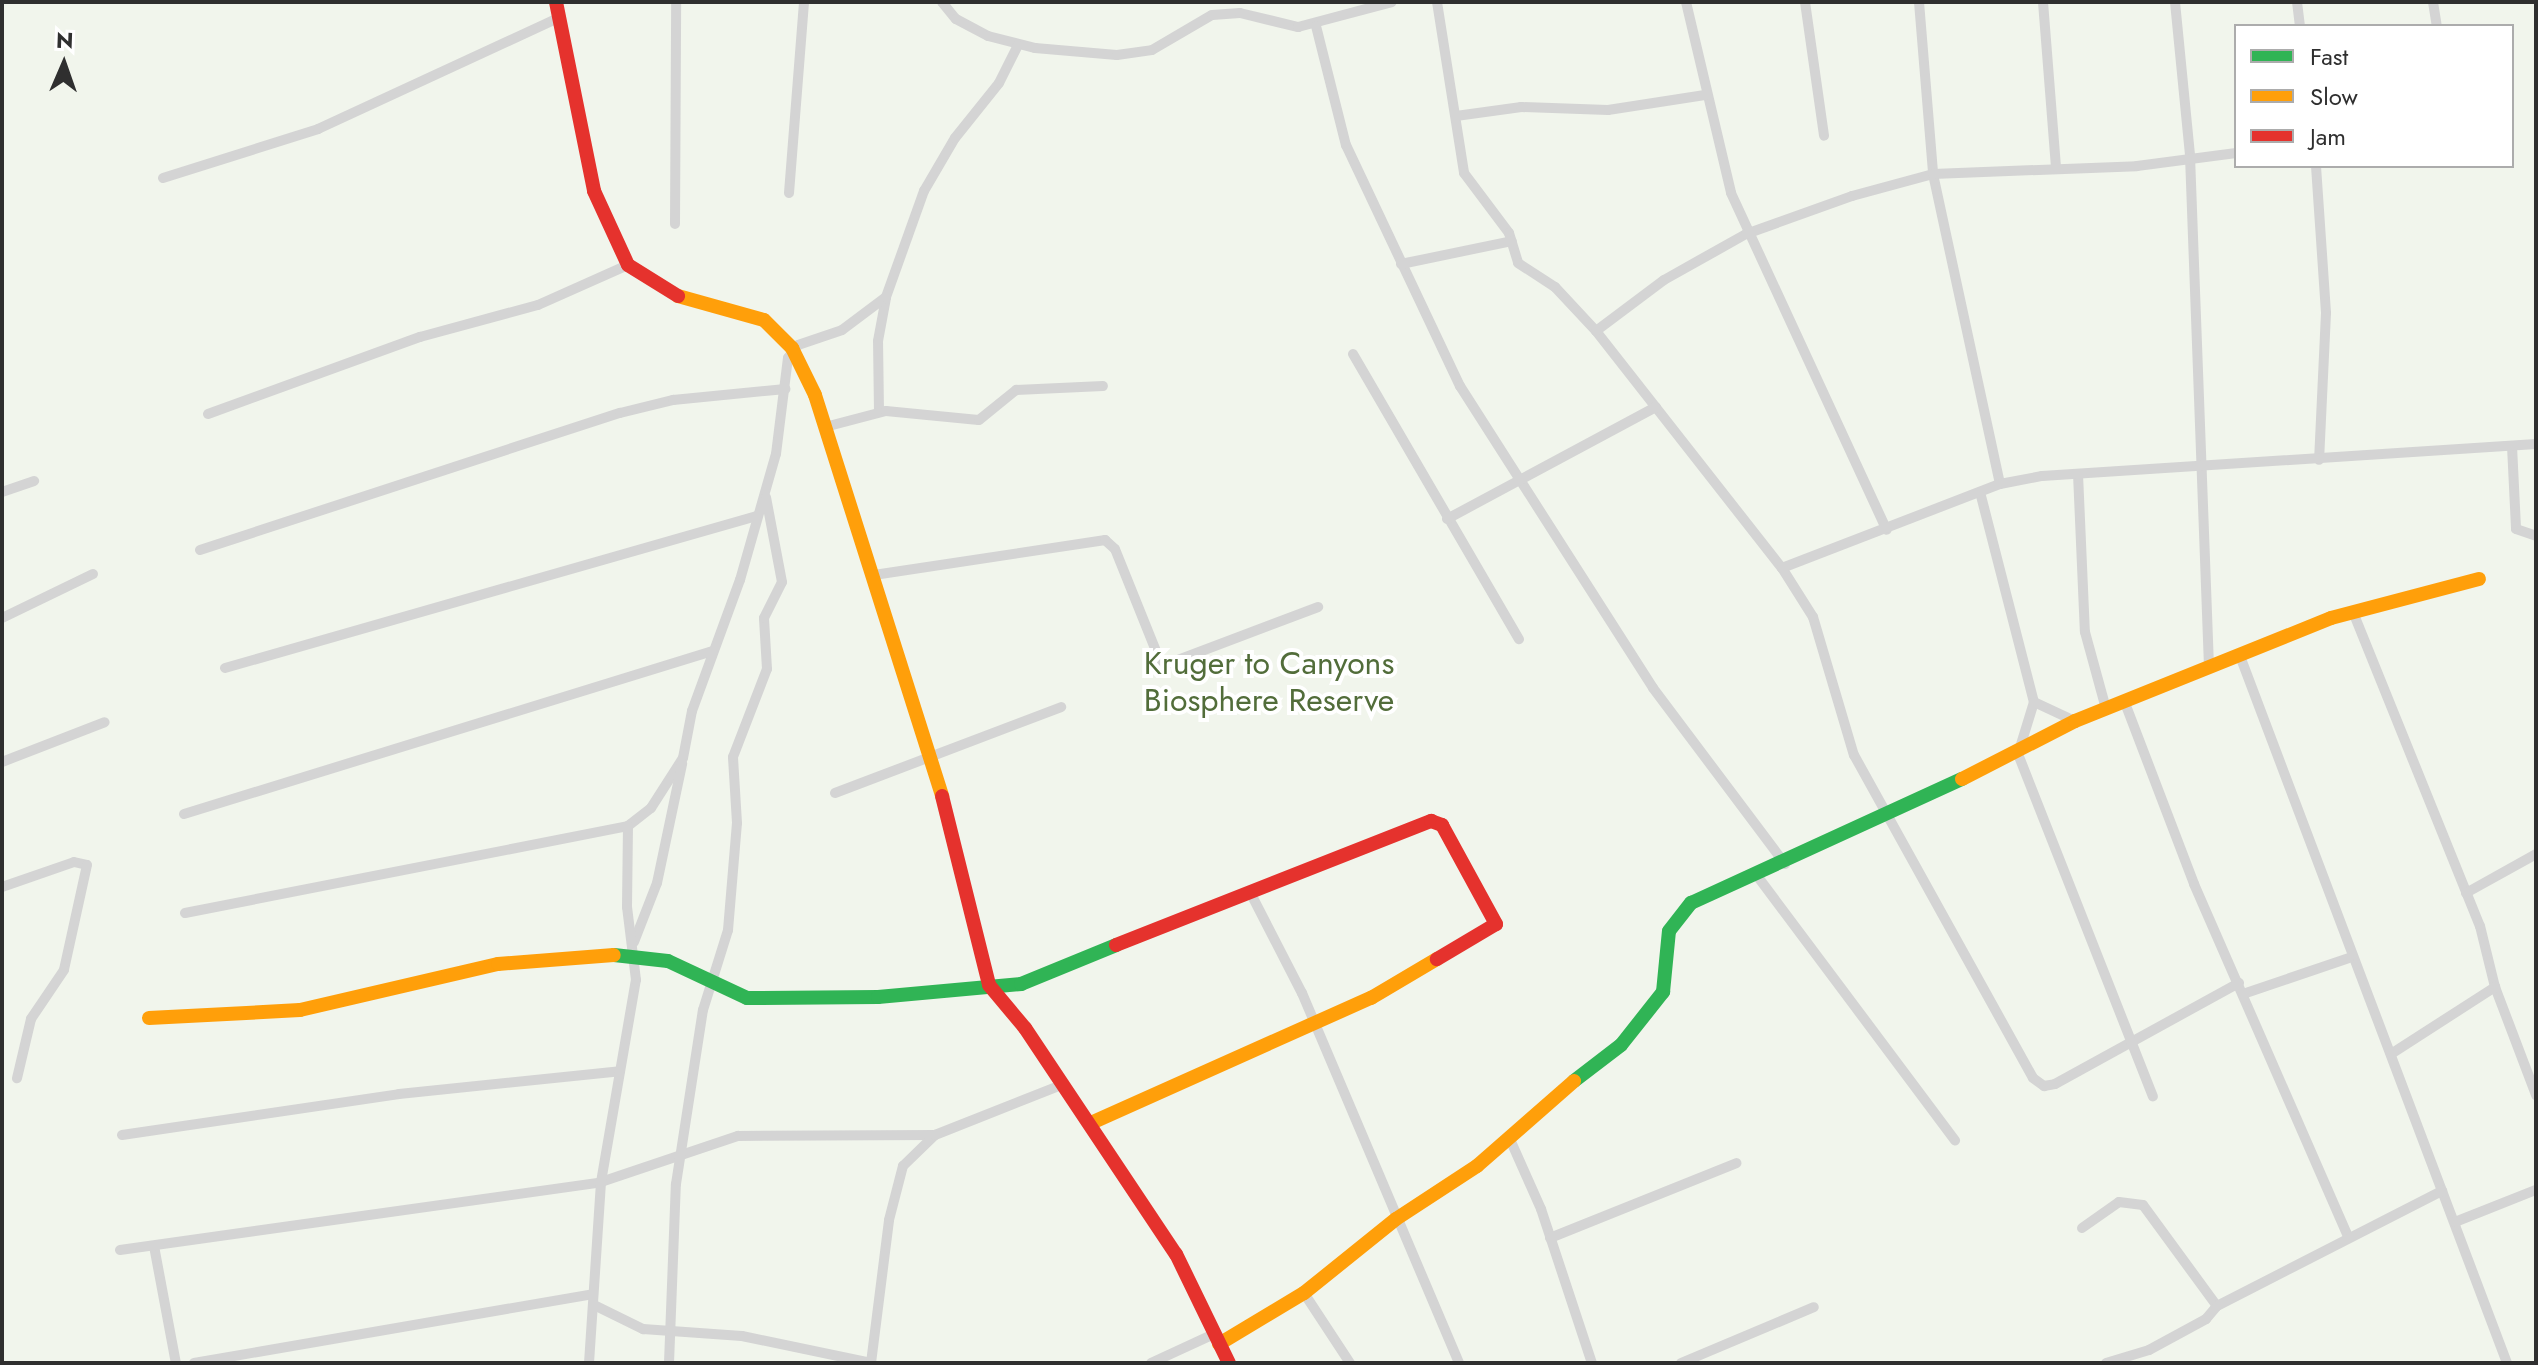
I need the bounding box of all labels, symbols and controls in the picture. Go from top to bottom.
north arrow [24,24,104,104]
text: N [56,24,74,56]
legend [2234,24,2514,168]
text: Fast [2310,39,2348,74]
text: Slow [2310,79,2358,114]
text: Jam [2310,119,2346,154]
park label: Kruger to Canyons Biosphere Reserve [1144,645,1394,720]

